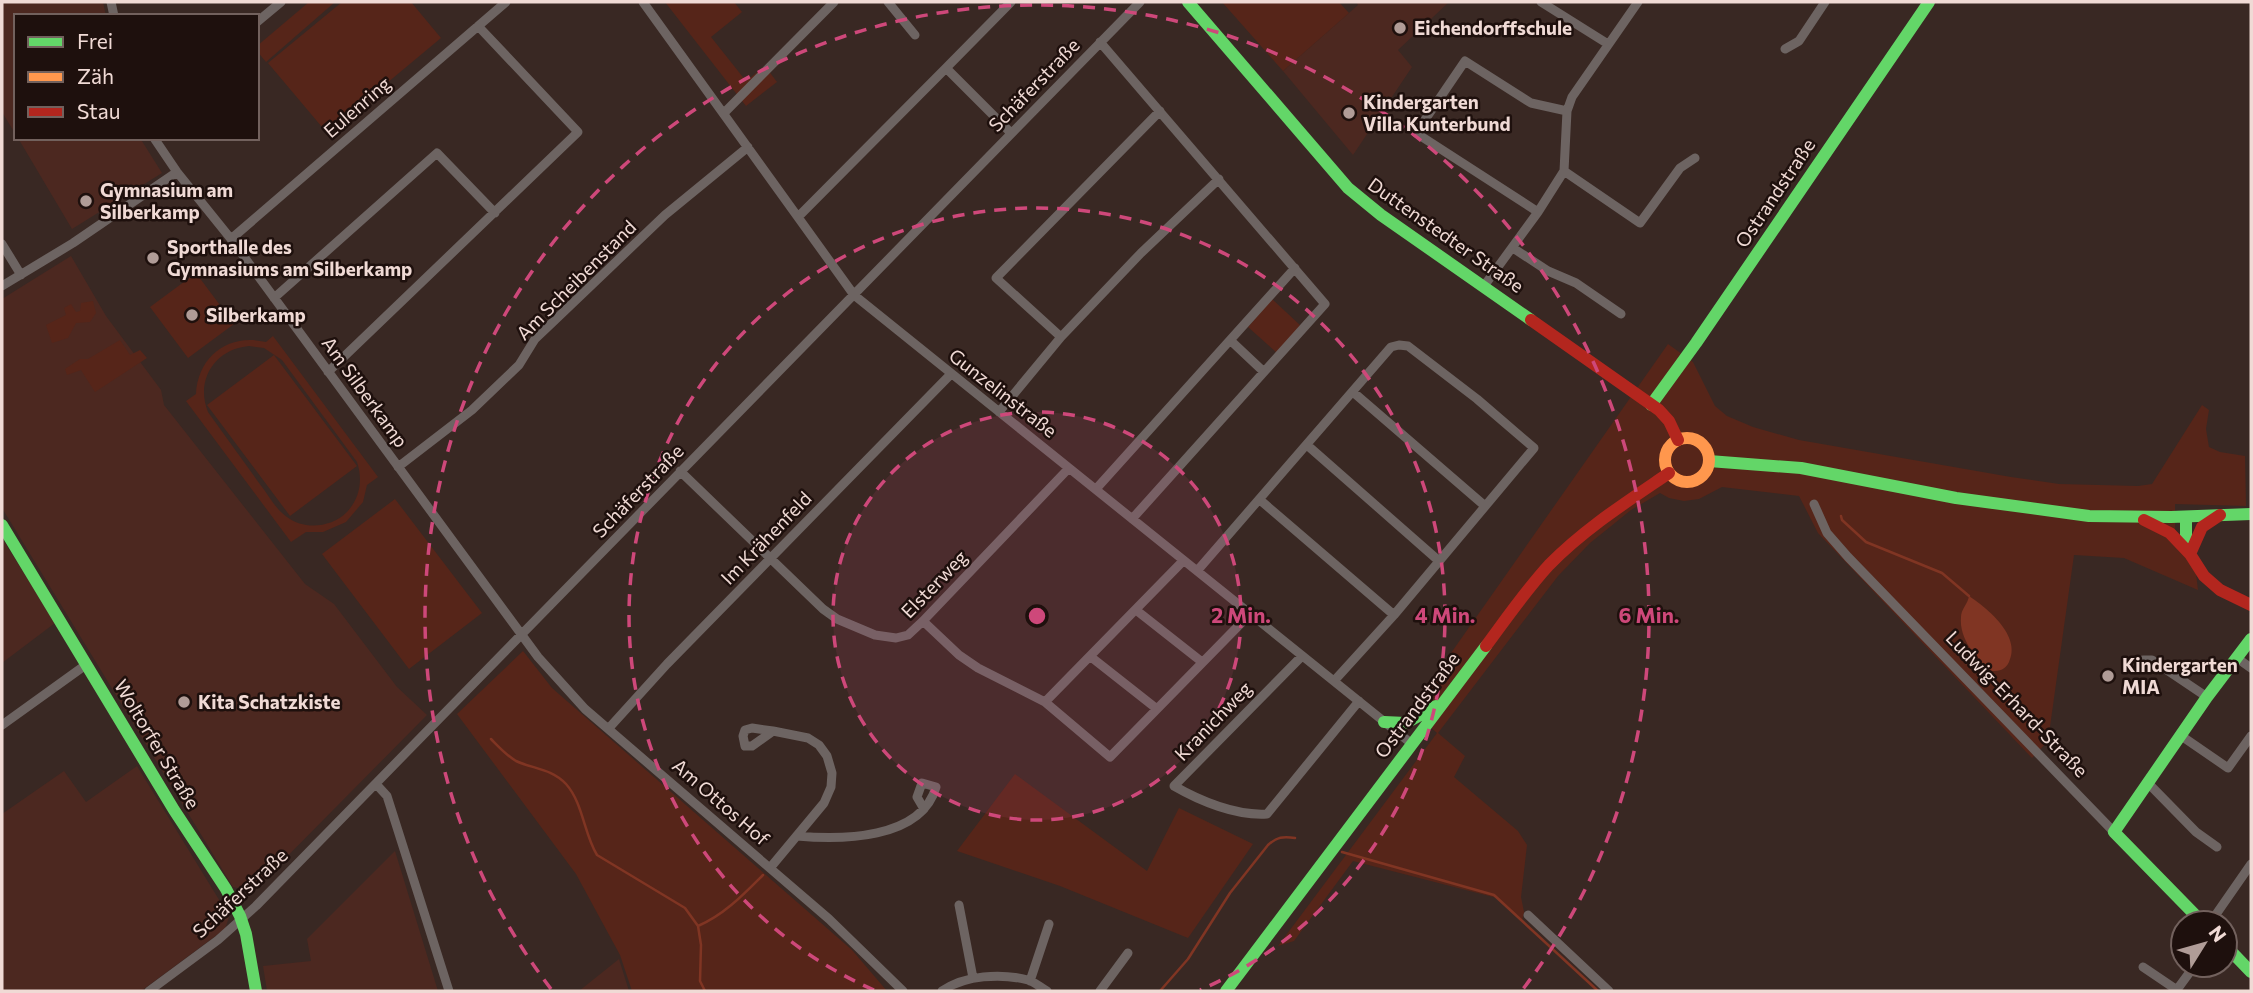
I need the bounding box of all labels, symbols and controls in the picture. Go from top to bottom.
legend [14,14,259,140]
place label: Eichendorffschule [1414,16,1572,39]
marker: Eichendorffschule [1392,20,1408,36]
text: Frei [77,28,113,53]
street label: Schäferstraße [983,33,1084,136]
text: Zäh [77,63,114,88]
street label: Eulenring [318,71,395,142]
place label: Kindergarten Villa Kunterbund [1363,90,1511,135]
text: Stau [77,98,120,123]
marker: Kindergarten Villa Kunterbund [1341,105,1357,121]
street label: Ostrandstraße [1730,134,1819,252]
street label: Duttenstedter Straße [1364,172,1529,297]
place label: Gymnasium am Silberkamp [100,178,233,223]
marker: Gymnasium am Silberkamp [78,193,94,209]
street label: Am Scheibenstand [511,215,640,344]
place label: Sporthalle des Gymnasiums am Silberkamp [167,235,412,280]
marker: Sporthalle des Gymnasiums am Silberkamp [145,250,161,266]
place label: Silberkamp [206,303,306,326]
marker: Silberkamp [184,307,200,323]
street label: Am Silberkamp [318,332,413,451]
street label: Gunzelinstraße [945,343,1062,442]
street label: Schäferstraße [587,439,688,542]
street label: Im Krähenfeld [716,486,816,589]
street label: Elsterweg [896,545,971,622]
text: 2 Min. [1211,602,1271,627]
text: 4 Min. [1415,602,1475,627]
text: 6 Min. [1619,602,1679,627]
centre of rings [1025,604,1049,628]
street label: Ludwig-Erhard-Straße [1942,626,2093,781]
street label: Ostrandstraße [1369,647,1464,762]
place label: Kindergarten MIA [2122,653,2238,698]
marker: Kindergarten MIA [2100,668,2116,684]
street label: Woltorfer Straße [110,675,205,813]
street label: Kranichweg [1169,676,1256,765]
place label: Kita Schatzkiste [198,690,341,713]
marker: Kita Schatzkiste [176,694,192,710]
street label: Am Ottos Hof [668,753,775,850]
street label: Schäferstraße [188,843,292,942]
north arrow [2169,909,2239,979]
text: N [2204,921,2231,946]

